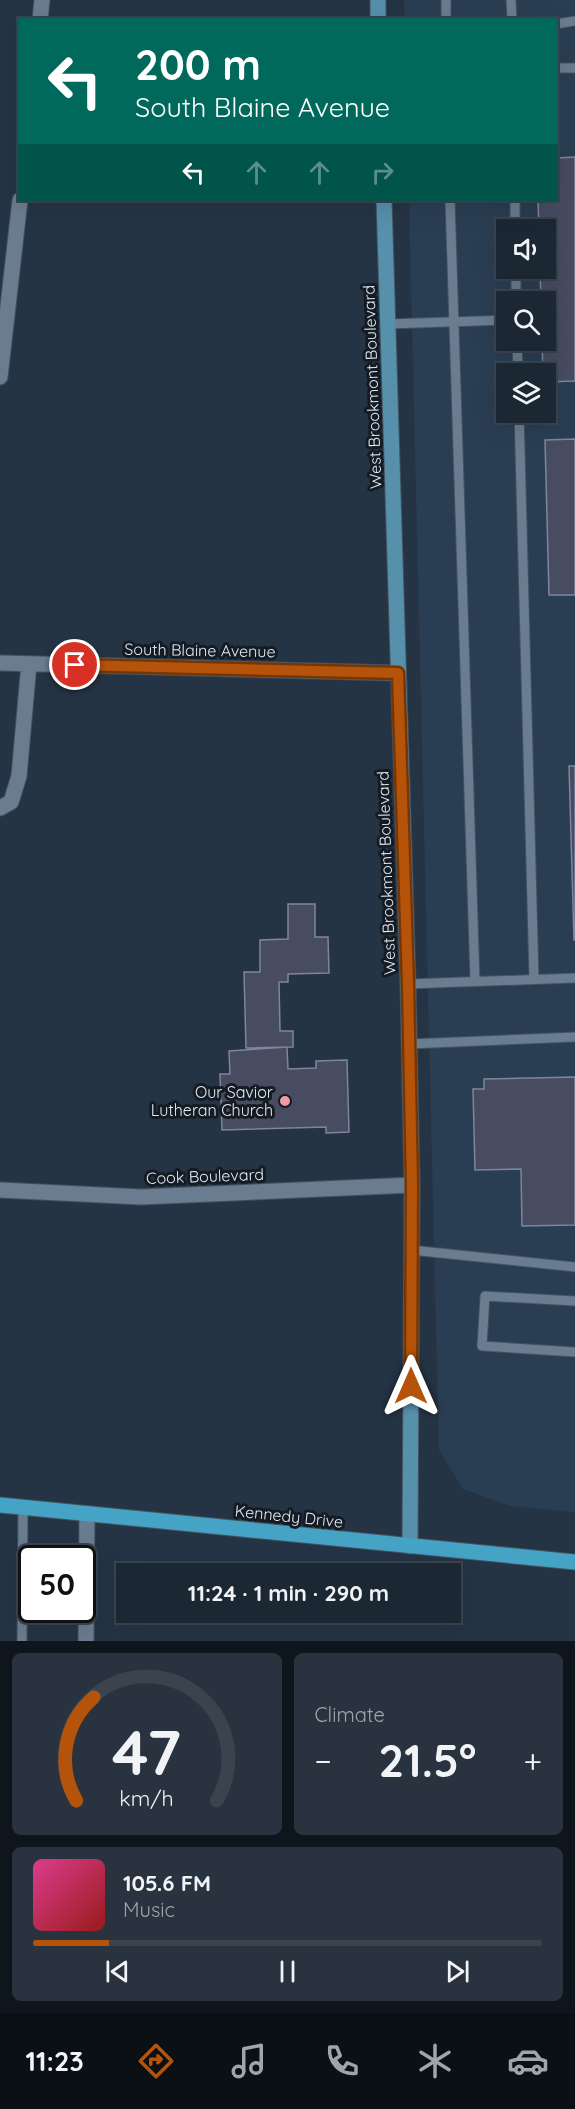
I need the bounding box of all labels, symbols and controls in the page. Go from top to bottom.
text: 200 m [135,38,261,91]
icon: left [36,42,114,120]
text: South Blaine Avenue [135,90,390,124]
icon: left [177,156,210,189]
icon: ahead [240,156,273,189]
icon: ahead [303,156,336,189]
icon: right [366,156,399,189]
map controls [496,219,556,423]
button: sound [496,219,556,279]
street label: West Brookmont Boulevard [358,285,386,489]
button: search [496,291,556,351]
button: layers [496,363,556,423]
pin [49,639,100,690]
street label: South Blaine Avenue [124,639,276,661]
icon: arrive [58,648,91,681]
street label: West Brookmont Boulevard [372,771,400,975]
place label: Our Savior Lutheran Church [151,1082,273,1120]
marker: Our Savior Lutheran Church [278,1094,292,1108]
street label: Cook Boulevard [146,1164,264,1188]
position arrow [379,1354,443,1418]
street label: Kennedy Drive [234,1500,344,1532]
speed limit sign: 50 [18,1545,96,1623]
text: 11:24 · 1 min · 290 m [188,1579,389,1607]
text: Climate [315,1702,385,1727]
text: 47 [112,1713,181,1791]
text: 21.5° [379,1732,476,1788]
text: − [315,1740,332,1781]
text: + [523,1740,542,1781]
text: km/h [120,1785,174,1811]
text: 105.6 FM [123,1869,211,1897]
text: Music [123,1897,175,1922]
icon: previous [101,1955,134,1988]
icon: pause [271,1955,304,1988]
icon: next [441,1955,474,1988]
icon: directions [135,2040,177,2082]
icon: music [228,2040,270,2082]
icon: phone [321,2040,363,2082]
icon: climate [414,2040,456,2082]
icon: car [507,2040,549,2082]
text: 11:23 [26,2044,84,2078]

